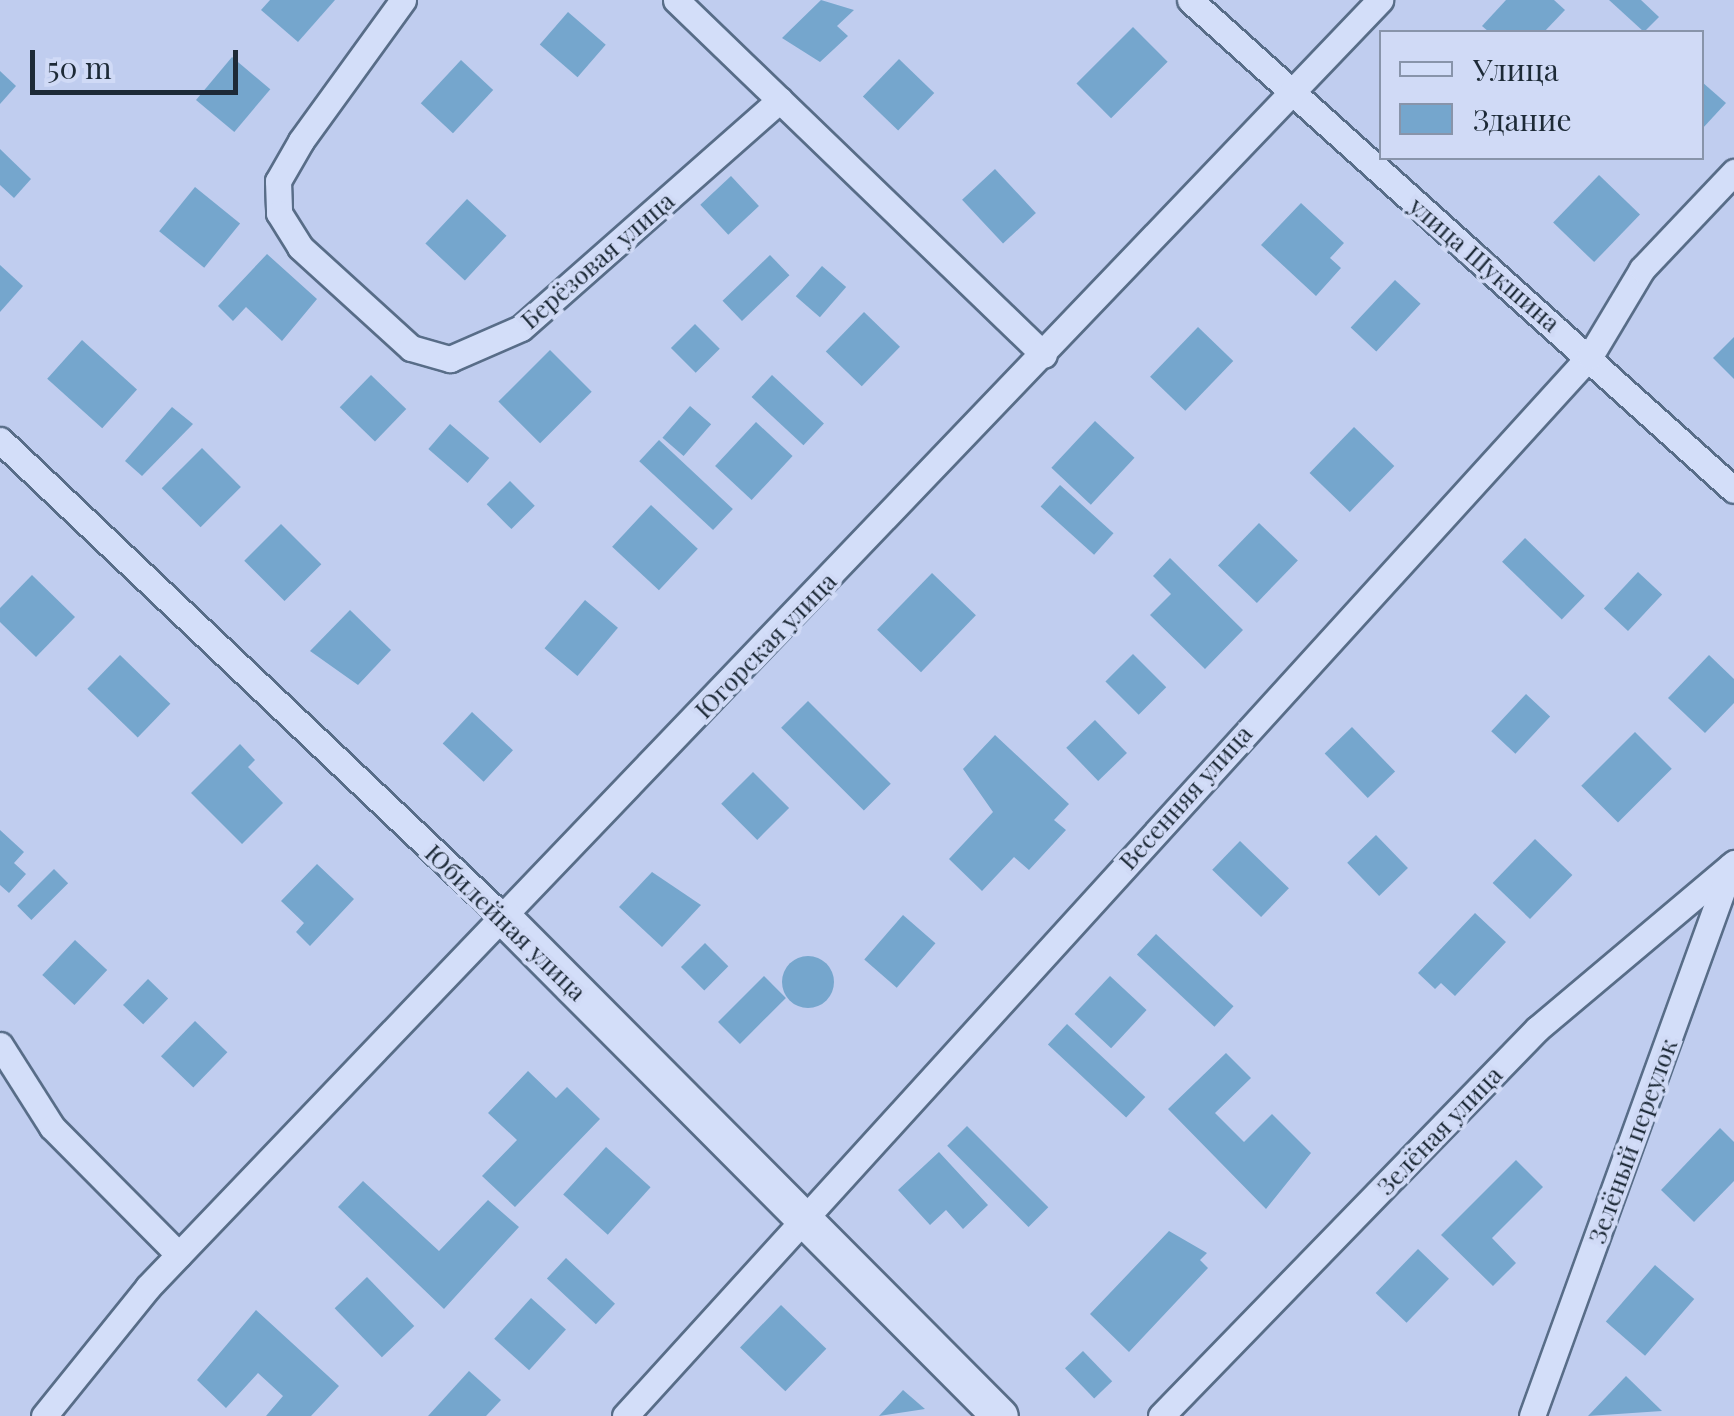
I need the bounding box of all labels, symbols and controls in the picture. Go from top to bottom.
scale bar [35,30,242,92]
legend [1379,30,1704,160]
text: 50 m [47,47,112,87]
text: Улица [1473,49,1559,89]
text: Здание [1473,99,1572,139]
street label: Берёзовая улица [514,185,680,335]
street label: улица Шукшина [1403,190,1567,338]
street label: Югорская улица [688,566,842,724]
street label: Весенняя улица [1112,719,1258,875]
street label: Юбилейная улица [419,837,593,1007]
street label: Зелёный переулок [1581,1035,1683,1247]
street label: Зелёная улица [1370,1059,1508,1201]

